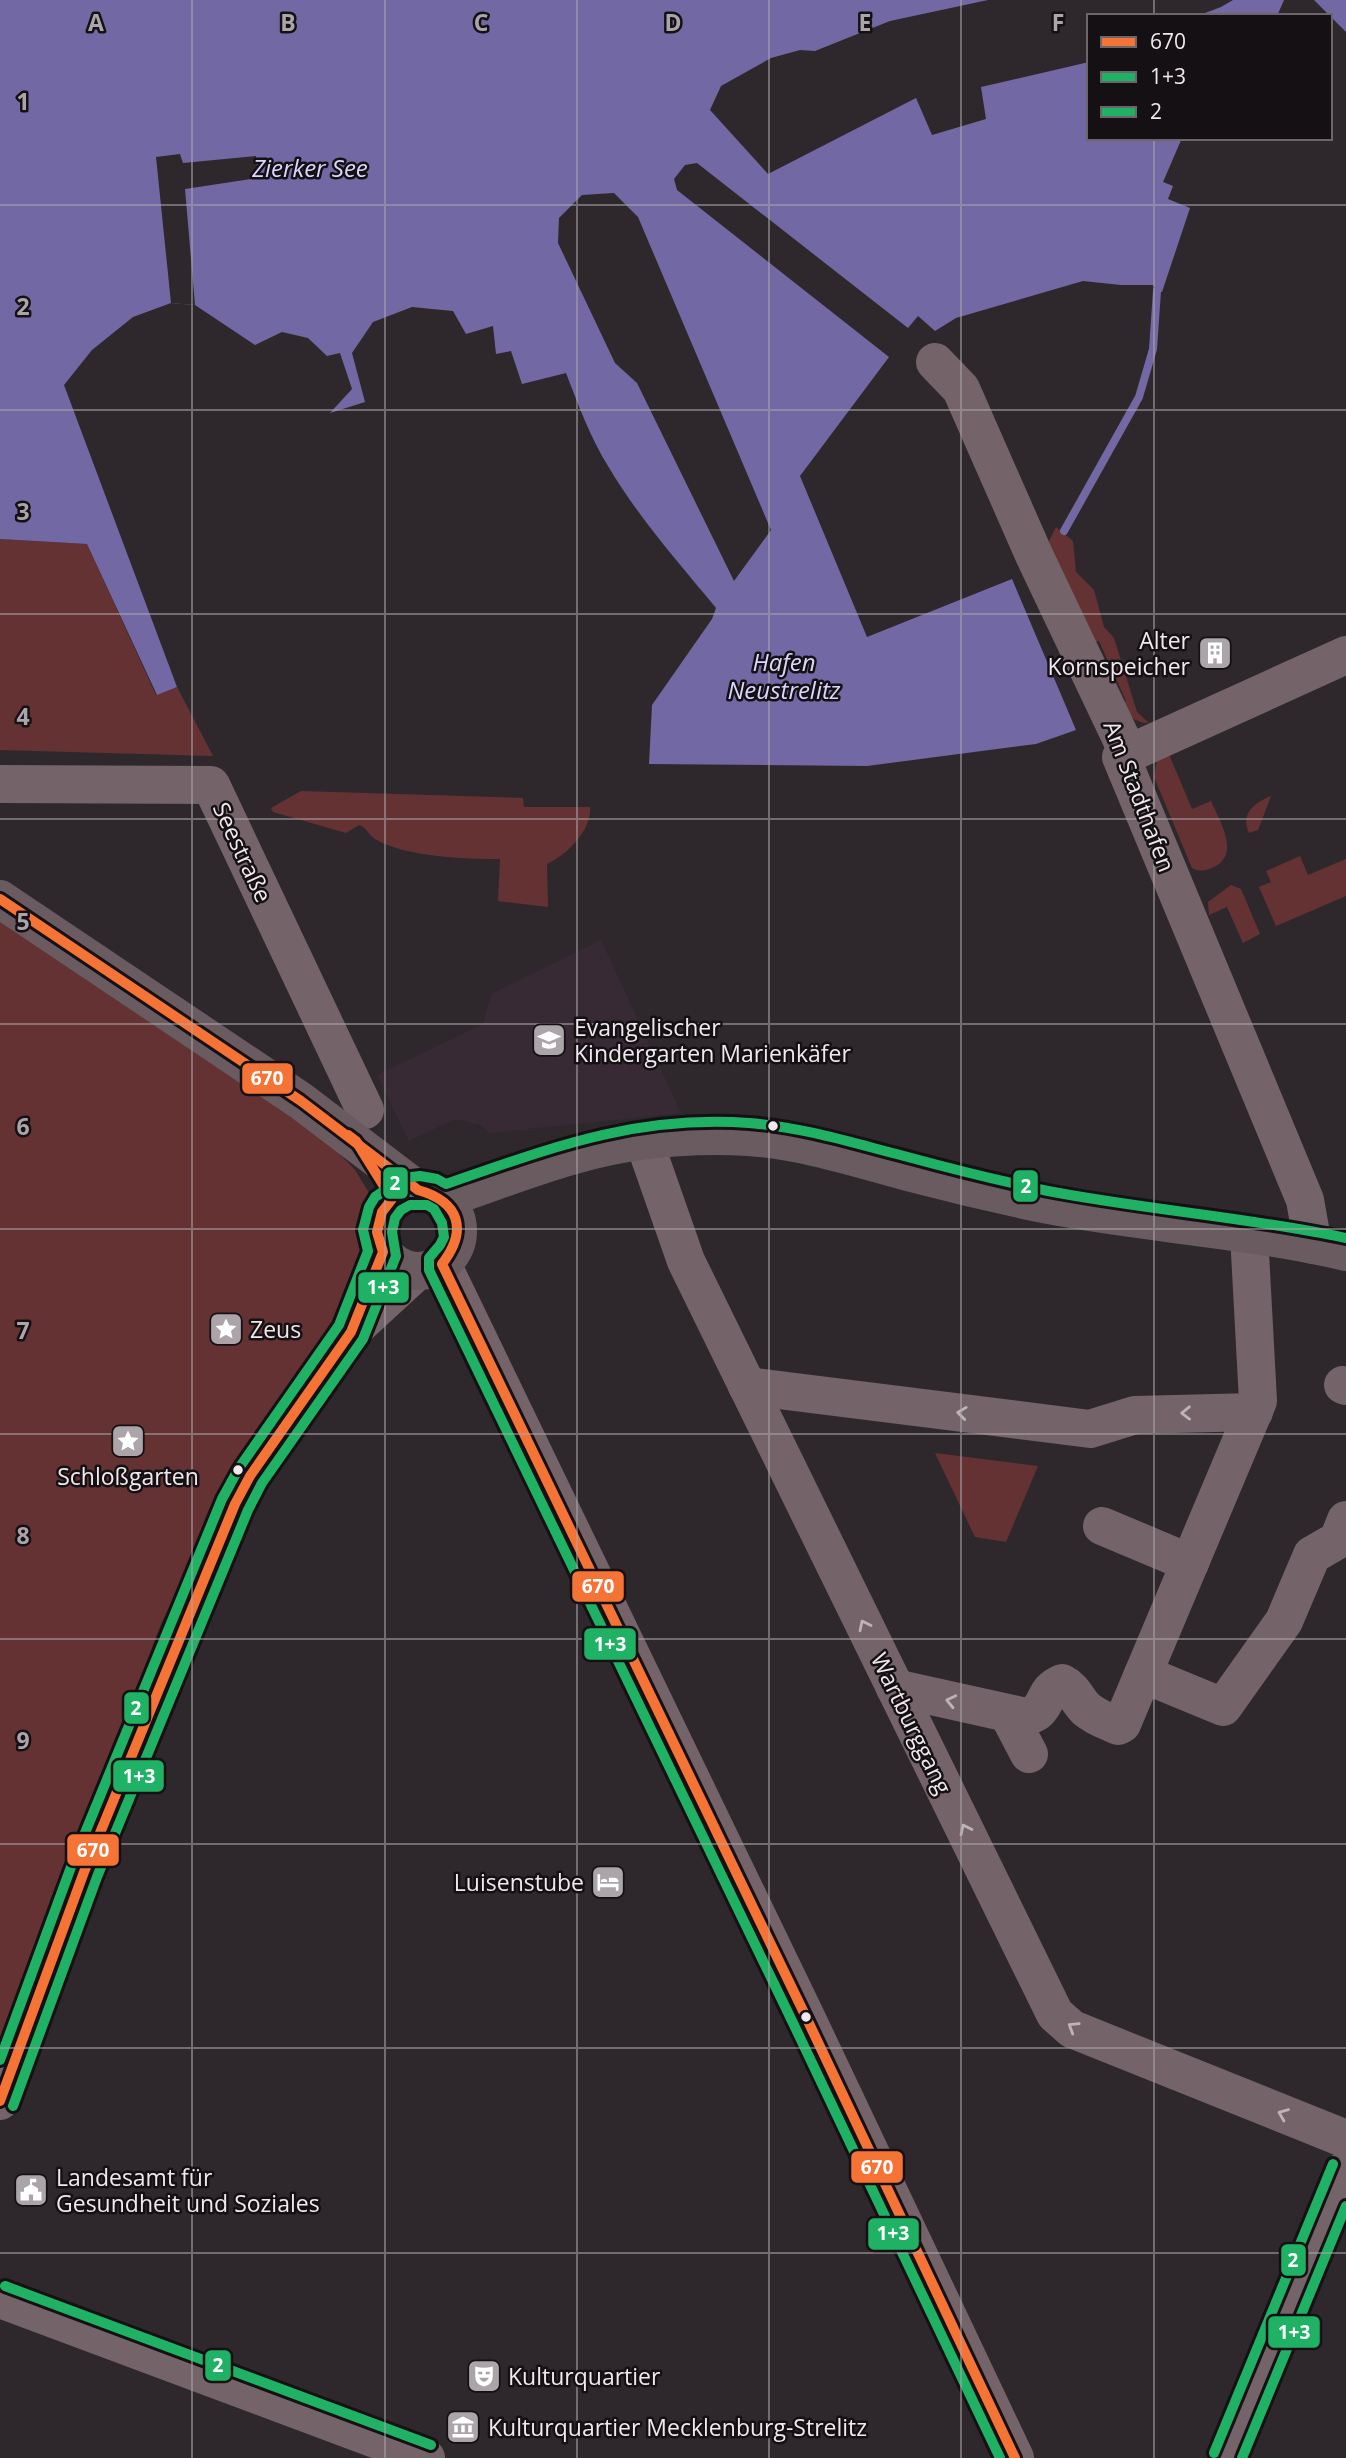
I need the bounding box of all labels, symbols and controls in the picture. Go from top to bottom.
text: A [88,6,104,38]
text: B [280,6,296,38]
text: C [474,6,488,38]
text: D [664,6,682,38]
text: E [859,6,871,38]
text: F [1052,6,1064,38]
legend [1087,14,1332,140]
text: 670 [1150,27,1186,55]
text: 1+3 [1150,62,1186,90]
text: 1 [16,85,30,117]
text: 2 [1150,97,1162,125]
water label: Zierker See [251,151,368,184]
text: 2 [16,290,30,322]
text: 3 [16,495,30,527]
place label: Alter Kornspeicher [1047,624,1191,682]
building icon: Alter Kornspeicher [1196,634,1234,672]
water label: Hafen Neustrelitz [727,645,841,706]
text: 4 [16,700,30,732]
street label: Am Stadthafen [1097,716,1183,876]
street label: Seestraße [206,797,280,907]
text: 5 [16,905,30,937]
place label: Evangelischer Kindergarten Marienkäfer [574,1011,851,1069]
school or university icon: Evangelischer Kindergarten Marienkäfer [530,1021,568,1059]
line badge: 670 [241,1062,294,1095]
text: 670 [251,1065,283,1091]
text: 6 [16,1110,30,1142]
unlabelled marker [766,1119,780,1133]
line badge: 2 [382,1166,409,1200]
line badge: 2 [1012,1169,1039,1203]
text: 2 [390,1170,401,1196]
text: 2 [1021,1173,1032,1199]
line badge: 1+3 [357,1271,410,1304]
text: 1+3 [367,1274,399,1300]
place icon: Zeus [207,1310,245,1348]
place label: Zeus [250,1313,301,1345]
text: 7 [16,1314,30,1346]
one-way arrow [1180,1405,1190,1421]
one-way arrow [956,1406,968,1421]
place icon: Schloßgarten [109,1422,147,1460]
place label: Schloßgarten [57,1460,199,1492]
unlabelled marker [231,1463,245,1477]
text: 8 [16,1519,30,1551]
line badge: 670 [571,1570,625,1603]
text: 670 [582,1573,614,1599]
one-way arrow [858,1620,872,1632]
line badge: 1+3 [583,1627,637,1661]
text: 1+3 [594,1631,626,1657]
street label: Wartburggang [864,1647,960,1799]
line badge: 2 [123,1691,150,1725]
text: 2 [131,1695,142,1721]
one-way arrow [945,1695,957,1709]
text: 9 [16,1724,30,1756]
line badge: 1+3 [112,1759,165,1793]
text: 1+3 [123,1763,155,1789]
one-way arrow [959,1824,973,1836]
line badge: 670 [66,1833,120,1867]
text: 670 [77,1837,109,1863]
hotel icon: Luisenstube [589,1863,627,1901]
place label: Luisenstube [454,1866,584,1898]
unlabelled marker [799,2010,813,2024]
one-way arrow [1068,2022,1081,2035]
one-way arrow [1277,2108,1289,2122]
line badge: 670 [850,2150,904,2184]
text: 670 [861,2154,893,2180]
place label: Landesamt für Gesundheit und Soziales [56,2161,320,2219]
public building icon: Landesamt für Gesundheit und Soziales [12,2171,50,2209]
line badge: 1+3 [867,2217,920,2251]
text: 1+3 [877,2220,909,2246]
line badge: 2 [1280,2243,1307,2277]
text: 2 [1288,2247,1299,2273]
line badge: 1+3 [1267,2315,1321,2349]
text: 1+3 [1278,2319,1310,2345]
line badge: 2 [204,2349,232,2382]
text: 2 [213,2352,224,2378]
theatre icon: Kulturquartier [465,2357,503,2395]
place label: Kulturquartier [508,2360,661,2392]
museum icon: Kulturquartier Mecklenburg-Strelitz [444,2408,482,2446]
place label: Kulturquartier Mecklenburg-Strelitz [488,2411,867,2443]

